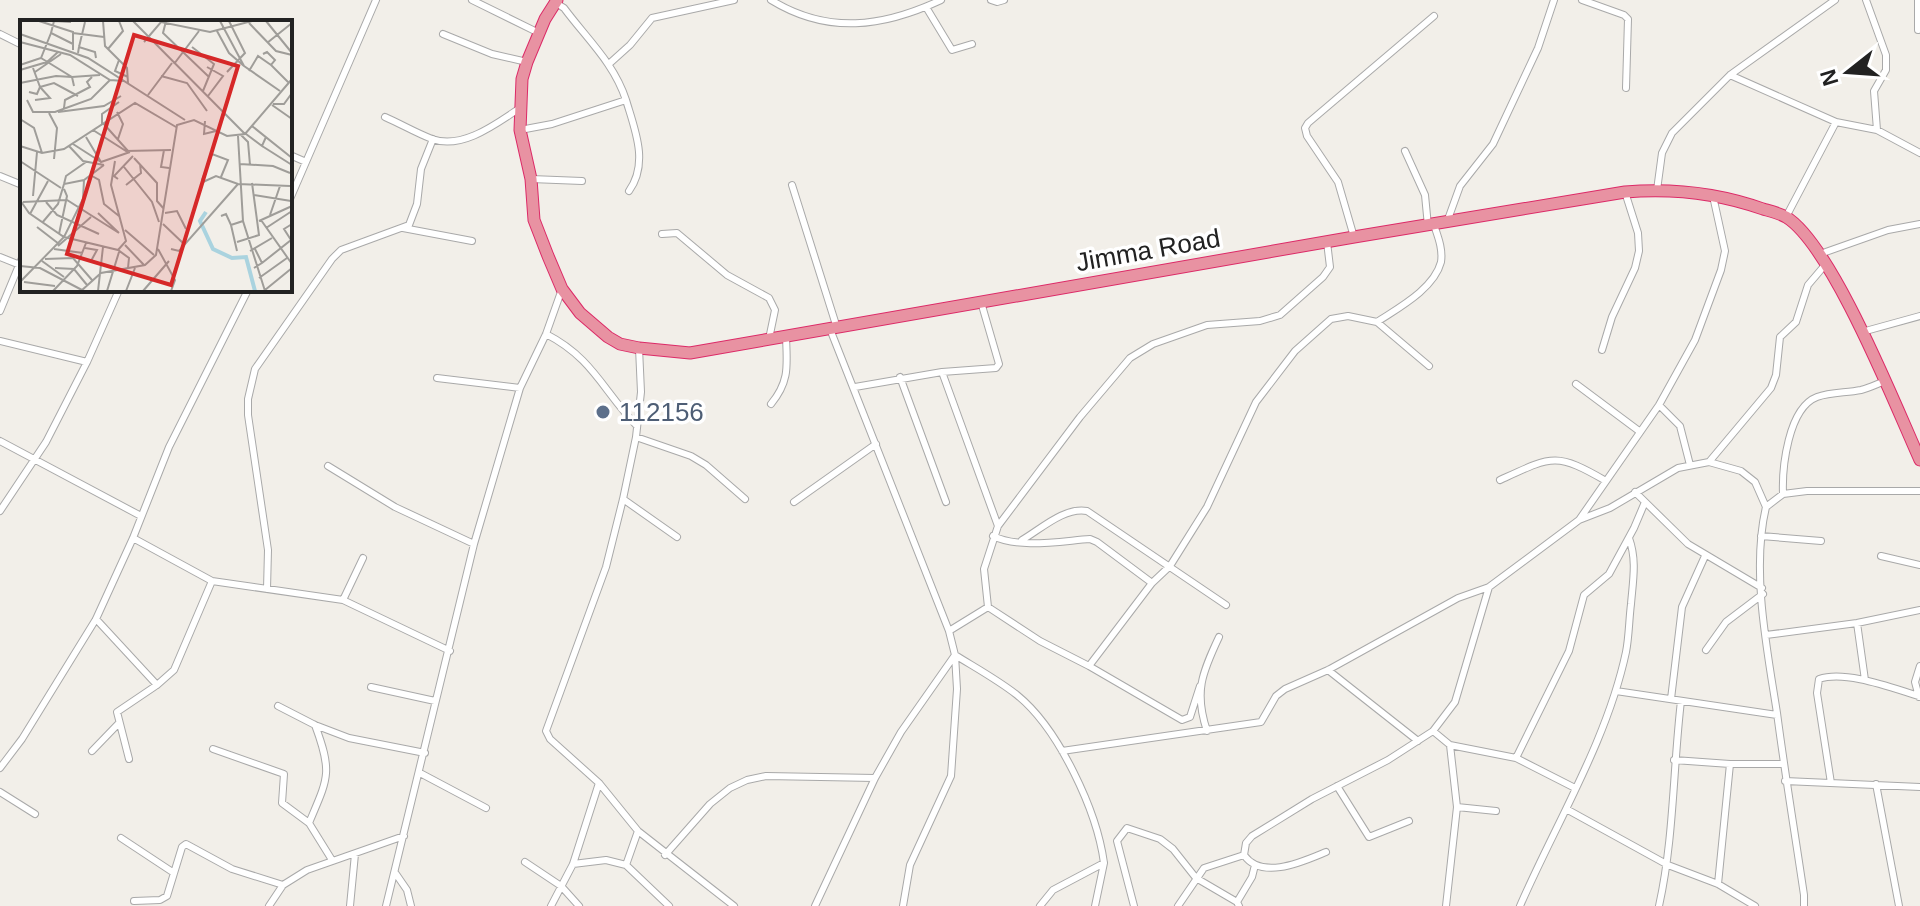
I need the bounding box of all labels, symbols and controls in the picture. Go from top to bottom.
inset map [20,20,292,292]
north arrow [1808,32,1888,112]
text: N [1815,66,1844,89]
street label: Jimma Road [1074,223,1222,277]
place label: 112156 [619,397,704,427]
marker: 112156 [594,403,612,421]

